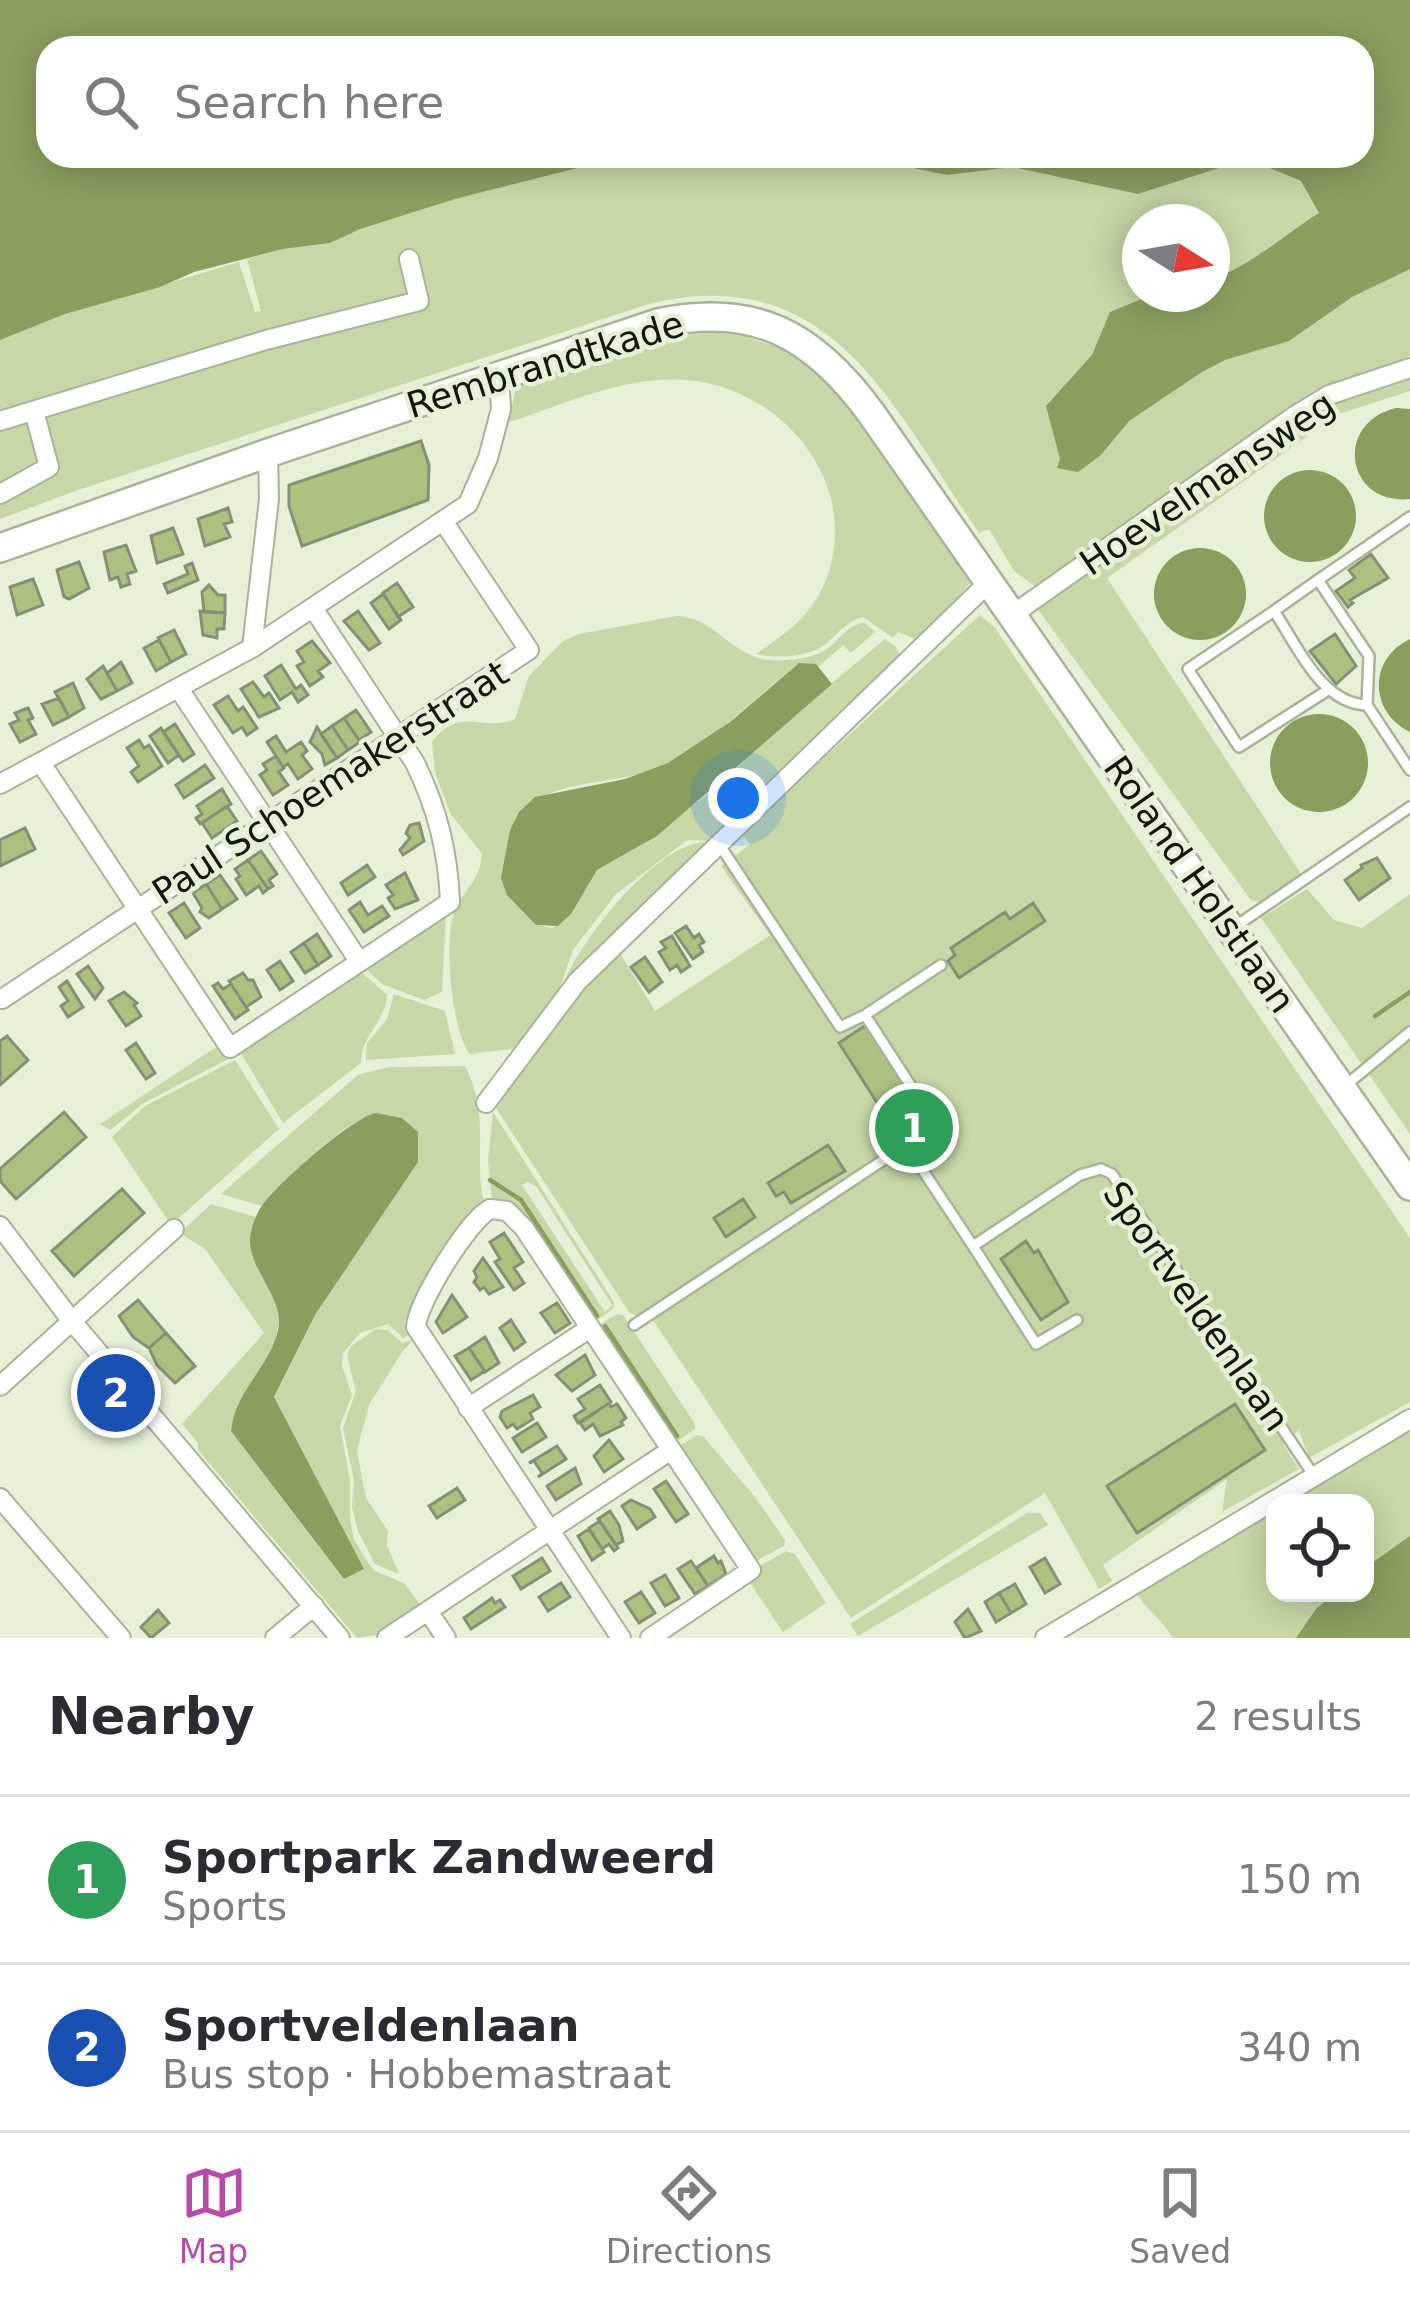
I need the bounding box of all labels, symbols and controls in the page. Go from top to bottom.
search box [36,36,1374,168]
icon: search [78,69,144,135]
text: Search here [174,76,444,129]
north arrow [1122,204,1230,312]
street label: Rembrandtkade [402,303,689,426]
street label: Hoevelmansweg [1072,383,1342,584]
street label: Paul Schoemakerstraat [145,652,516,913]
street label: Roland Holstlaan [1096,748,1303,1020]
your location [708,768,768,828]
pin: 1 [875,1083,953,1173]
street label: Sportveldenlaan [1095,1174,1298,1439]
pin: 2 [77,1348,155,1438]
map controls [1266,1494,1374,1602]
button: locate [1266,1494,1374,1602]
text: Nearby [48,1687,255,1746]
text: 2 results [1194,1694,1362,1739]
text: Sportpark Zandweerd [162,1831,716,1884]
text: 1 [73,1857,101,1902]
text: 150 m [1237,1857,1362,1902]
text: Sports [162,1884,287,1929]
text: Sportveldenlaan [162,1999,579,2052]
text: 2 [73,2025,101,2070]
text: 340 m [1237,2025,1362,2070]
text: Bus stop · Hobbemastraat [162,2052,671,2097]
tab: Map [179,2160,248,2271]
tab: Directions [606,2160,772,2271]
tab: Saved [1129,2160,1231,2271]

